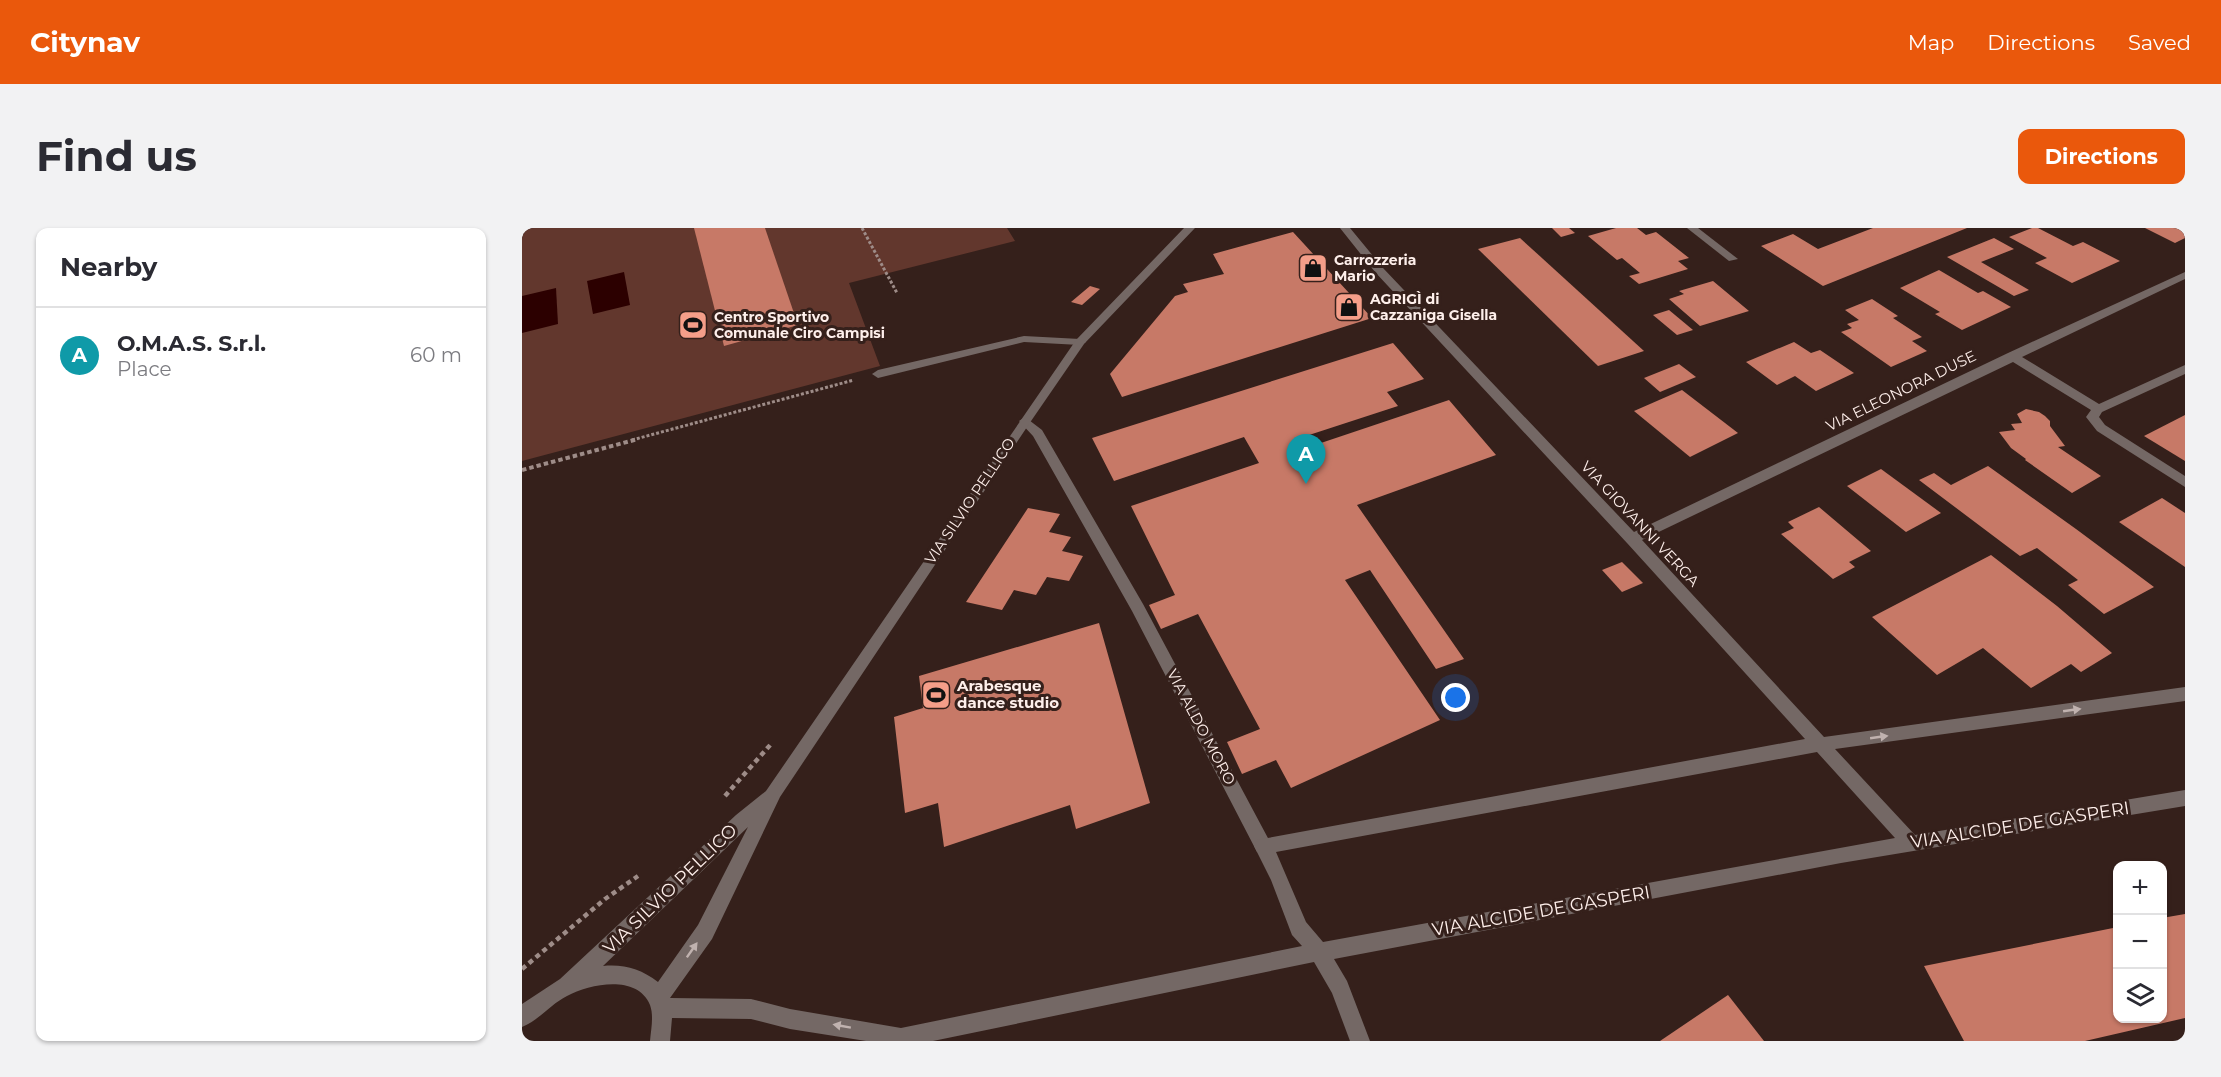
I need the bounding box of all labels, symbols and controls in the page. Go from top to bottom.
text: Citynav [30,25,140,59]
text: Map [1908,30,1954,55]
text: Directions [1987,30,2095,55]
text: Saved [2128,30,2191,55]
button: Directions [2018,129,2185,184]
text: Find us [36,130,197,182]
text: Nearby [60,251,157,283]
place label: Carrozzeria Mario [1334,251,1416,285]
shop icon: Carrozzeria Mario [1297,252,1329,284]
place label: AGRIGÌ di Cazzaniga Gisella [1369,290,1497,324]
shop icon: AGRIGÌ di Cazzaniga Gisella [1333,291,1365,323]
place label: Centro Sportivo Comunale Ciro Campisi [714,308,885,342]
sports icon: Centro Sportivo Comunale Ciro Campisi [677,309,709,341]
text: O.M.A.S. S.r.l. [117,330,266,357]
text: A [72,343,87,367]
text: 60 m [410,343,462,367]
street label: VIA ELEONORA DUSE [1823,346,1979,435]
text: Place [117,357,172,381]
street label: VIA SILVIO PELLICO [920,434,1019,567]
pin: A [1286,434,1326,484]
street label: VIA GIOVANNI VERGA [1577,457,1704,591]
street label: VIA ALDO MORO [1163,666,1240,788]
place label: Arabesque dance studio [956,676,1059,712]
sports icon: Arabesque dance studio [920,679,952,711]
your location [1441,683,1470,712]
one-way arrow [2062,705,2081,714]
one-way arrow [1869,732,1888,741]
street label: VIA ALCIDE DE GASPERI [1909,797,2131,853]
street label: VIA SILVIO PELLICO [598,819,742,959]
map controls [2113,861,2167,1023]
button: + [2113,861,2167,915]
street label: VIA ALCIDE DE GASPERI [1430,881,1652,941]
button: − [2113,915,2167,969]
one-way arrow [686,943,698,959]
button: layers [2113,969,2167,1023]
one-way arrow [833,1021,852,1030]

